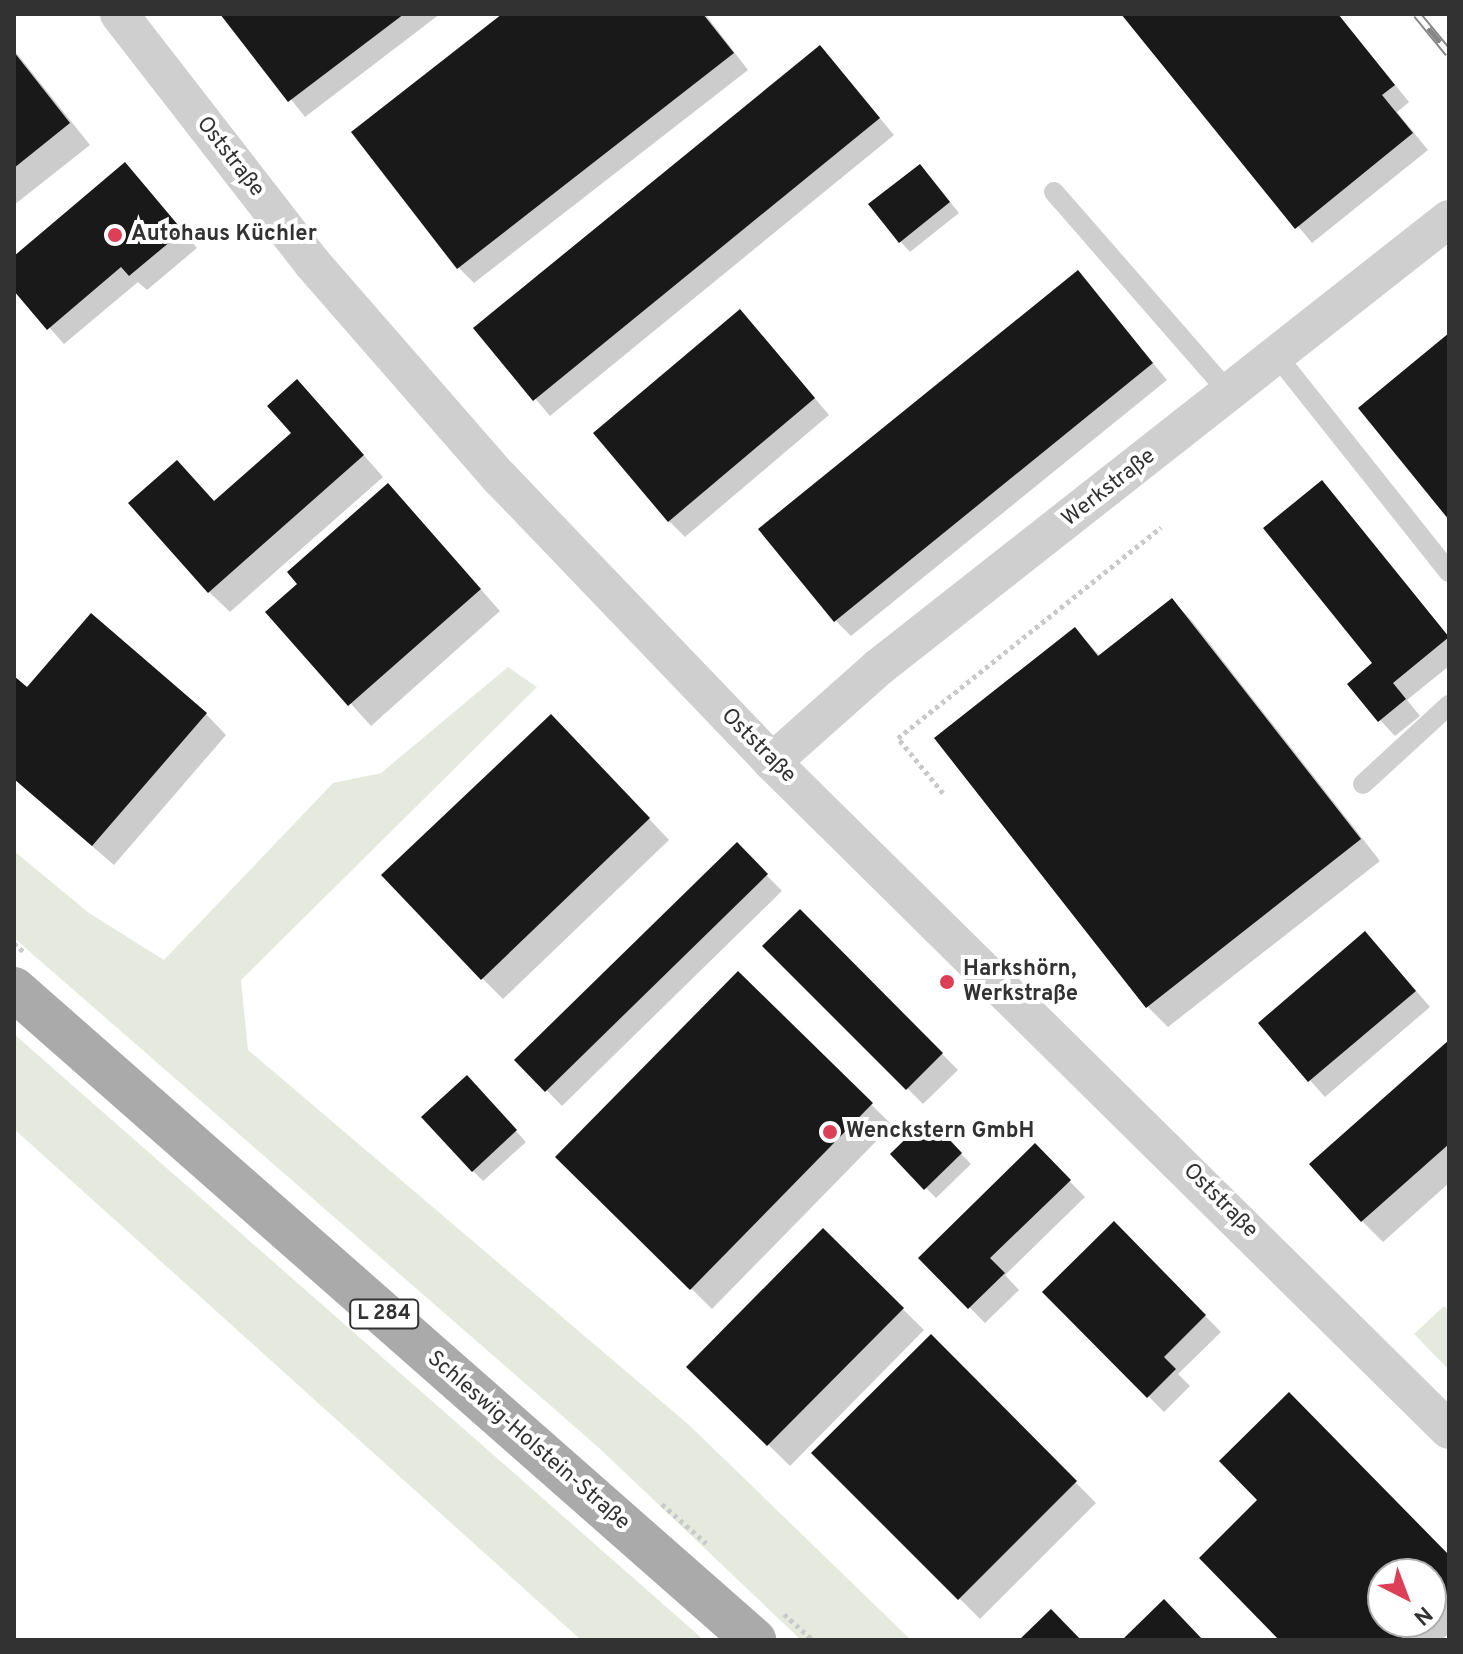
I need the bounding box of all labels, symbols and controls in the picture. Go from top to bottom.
street label: Oststraße [190,111,270,203]
place label: Autohaus Küchler [131,222,317,248]
marker: Autohaus Küchler [106,226,124,244]
street label: Werkstraße [1057,443,1161,533]
street label: Oststraße [715,703,801,789]
place label: Harkshörn, Werkstraße [963,956,1078,1008]
marker: Harkshörn, Werkstraße [938,973,956,991]
place label: Wenckstern GmbH [846,1119,1034,1145]
marker: Wenckstern GmbH [821,1123,839,1141]
street label: Oststraße [1177,1158,1263,1244]
road number: L 284 [348,1298,420,1330]
street label: Schleswig-Holstein-Straße [421,1346,635,1536]
north arrow [1367,1558,1447,1638]
text: N [1407,1599,1437,1630]

